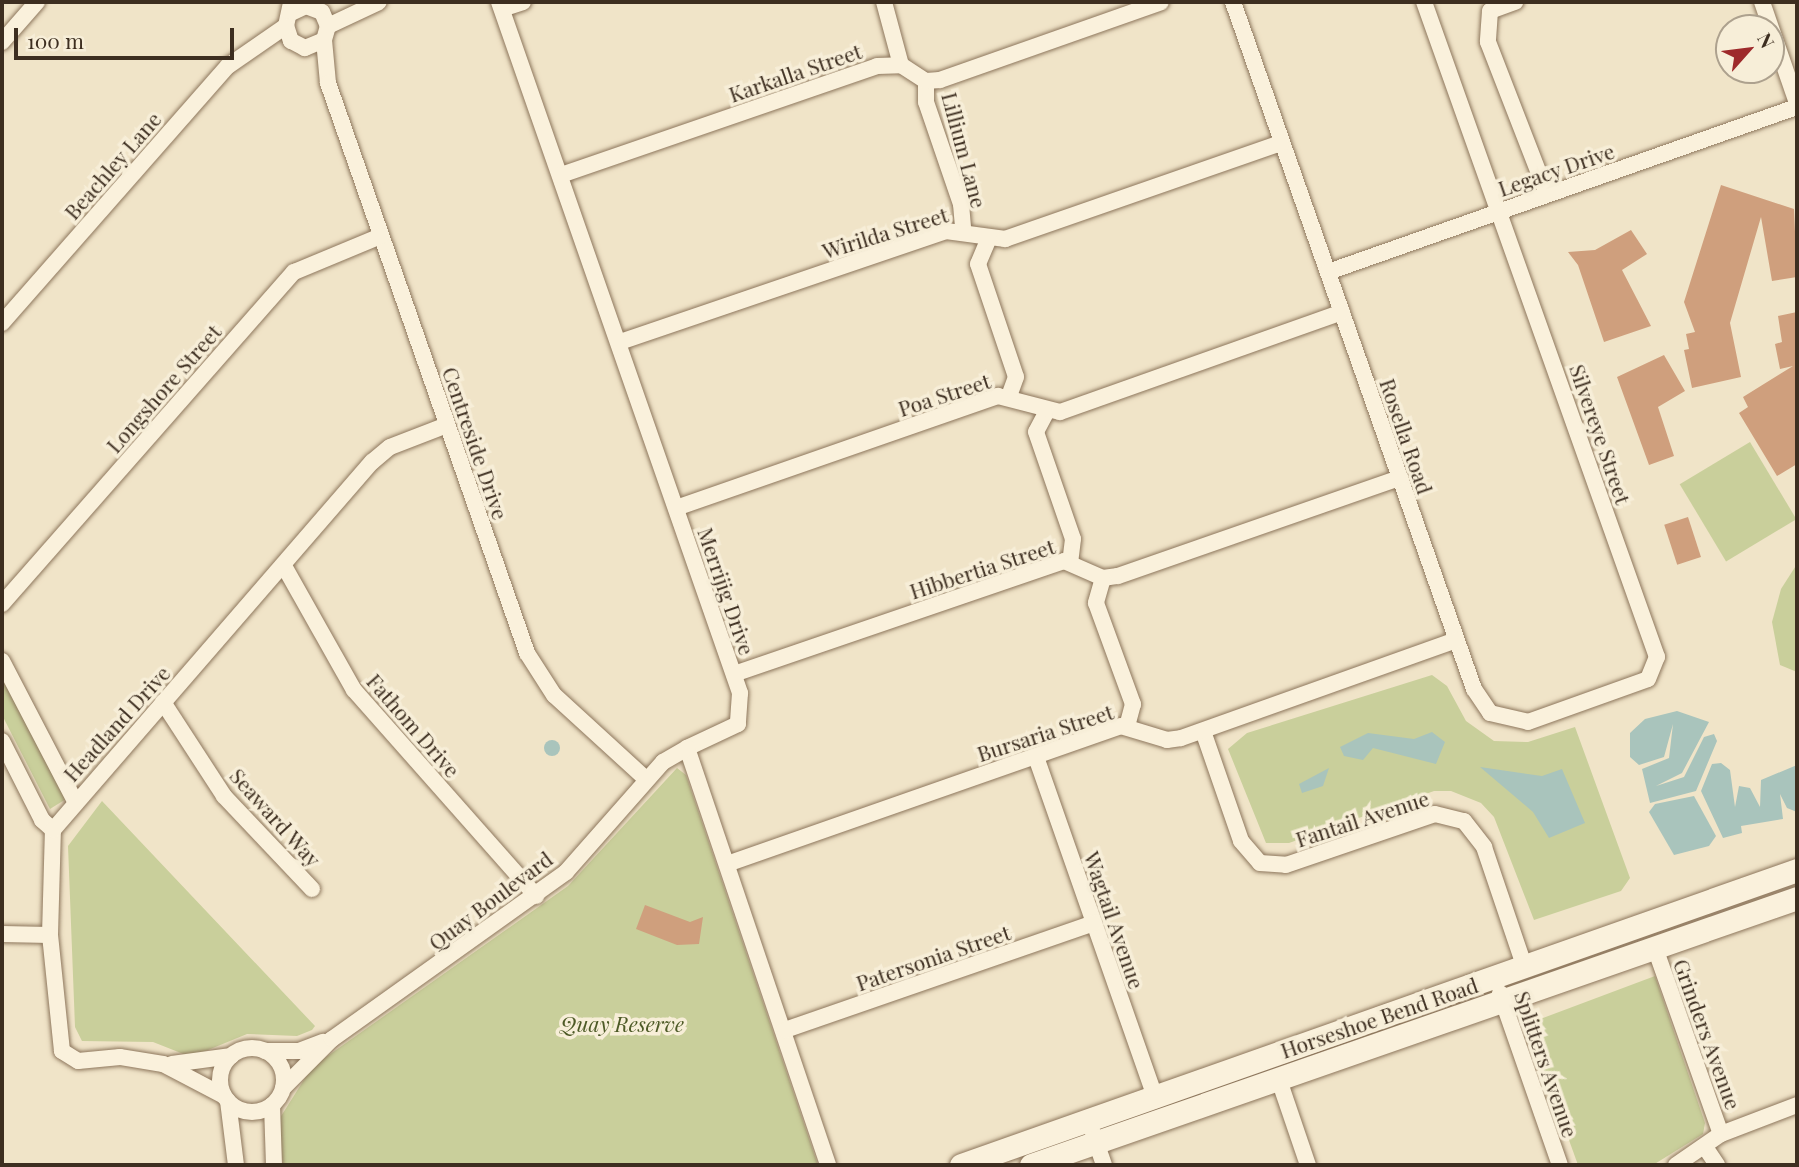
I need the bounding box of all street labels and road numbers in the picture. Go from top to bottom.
street label: Karkalla Street [725,37,865,107]
street label: Lillium Lane [937,89,993,211]
street label: Beachley Lane [58,106,166,224]
street label: Legacy Drive [1494,137,1618,201]
street label: Wirilda Street [819,201,951,263]
street label: Longshore Street [100,319,226,457]
street label: Silvereye Street [1565,361,1637,507]
street label: Centreside Drive [438,363,514,523]
street label: Poa Street [895,367,993,421]
street label: Rosella Road [1375,375,1439,497]
street label: Merrijig Drive [693,524,761,658]
street label: Hibbertia Street [906,533,1058,603]
street label: Headland Drive [58,660,174,786]
street label: Fathom Drive [362,668,466,782]
street label: Bursaria Street [974,698,1116,766]
street label: Seaward Way [225,762,327,872]
street label: Fantail Avenue [1292,785,1432,851]
street label: Quay Boulevard [423,845,557,955]
street label: Wagtail Avenue [1080,848,1150,992]
street label: Patersonia Street [852,919,1014,995]
street label: Grinders Avenue [1669,955,1747,1113]
street label: Horseshoe Bend Road [1277,971,1481,1063]
street label: Splitters Avenue [1510,987,1584,1141]

